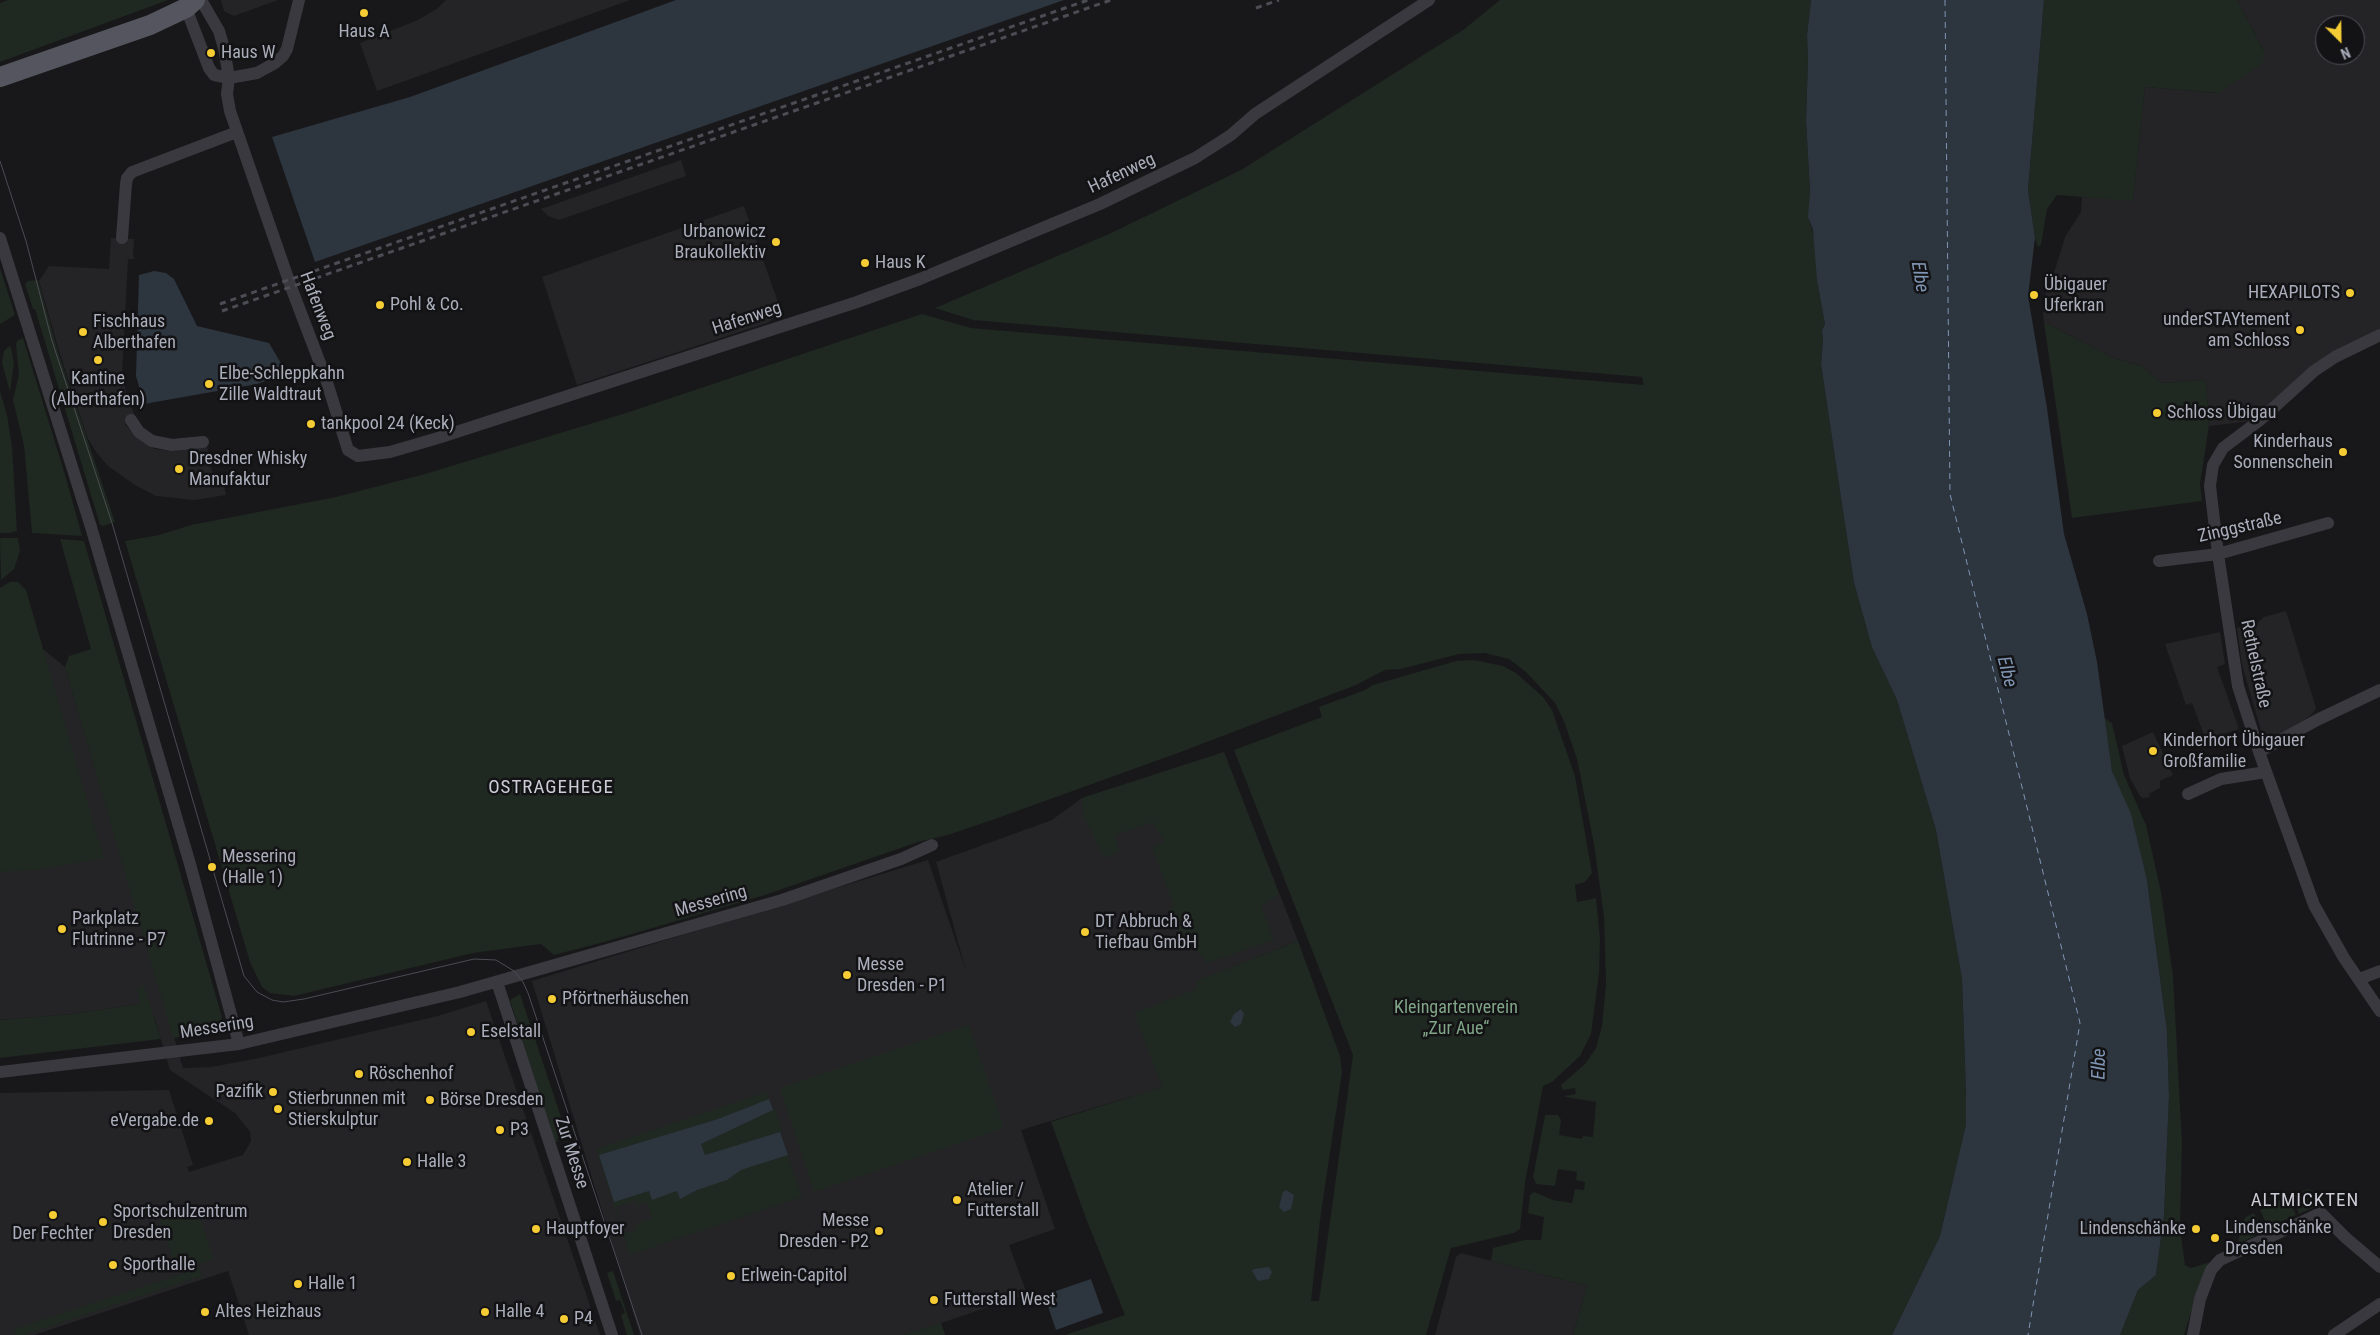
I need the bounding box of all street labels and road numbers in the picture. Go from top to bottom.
street label: Hafenweg [1085,149,1159,199]
street label: Hafenweg [294,269,340,343]
street label: Hafenweg [710,298,784,340]
street label: Zinggstraße [2196,508,2284,548]
street label: Rethelstraße [2235,618,2275,710]
street label: Messering [672,881,750,923]
street label: Messering [179,1012,255,1044]
street label: Zur Messe [549,1114,593,1192]

